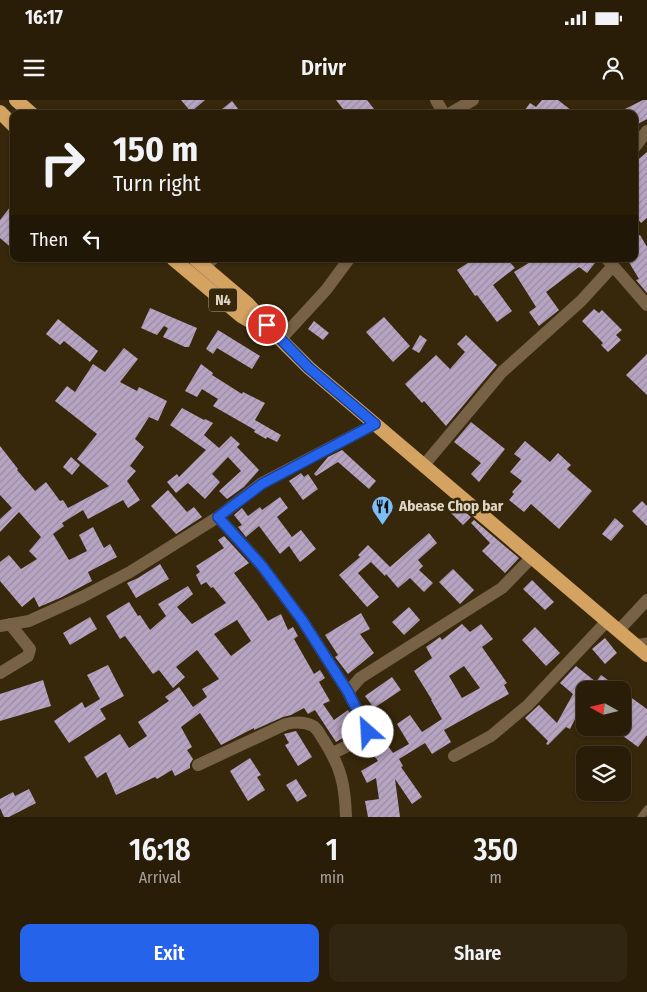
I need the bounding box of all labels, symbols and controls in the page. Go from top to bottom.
text: 16:17 [25,6,63,29]
icon: menu [20,54,48,82]
text: Drivr [301,54,346,81]
icon: person [599,54,627,82]
text: 150 m [113,128,198,170]
icon: right [30,130,95,195]
text: Turn right [113,170,201,197]
icon: left [78,225,106,253]
text: Then [30,228,68,251]
road number: N4 [209,288,237,312]
pin [246,304,288,346]
icon: arrive [253,311,281,339]
restaurant icon: Abease Chop bar [371,494,395,525]
place label: Abease Chop bar [398,497,504,515]
north arrow [576,681,631,736]
map controls [576,681,631,801]
position arrow [341,705,393,757]
button: layers [576,746,631,801]
text: 16:18 [129,832,191,868]
text: 1 [326,832,338,868]
text: 350 [473,832,518,868]
text: Arrival [139,868,181,887]
text: min [320,868,344,887]
text: m [490,868,502,887]
button: Exit [20,924,319,982]
button: Share [329,924,627,982]

